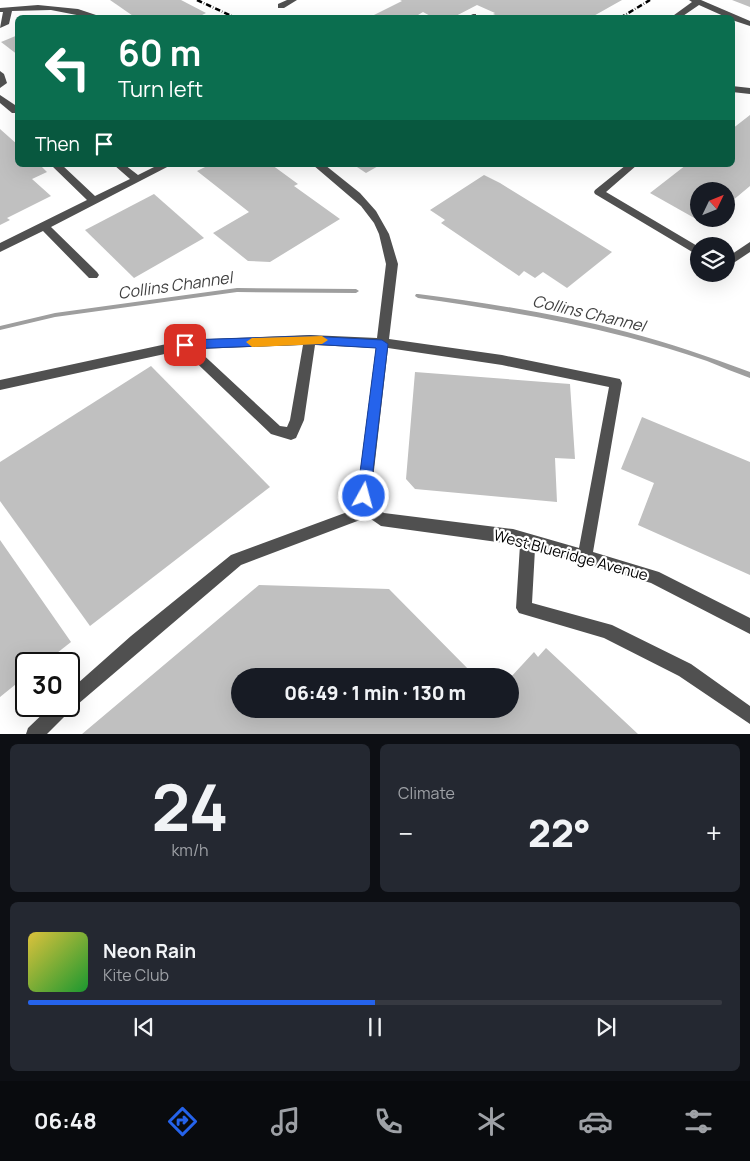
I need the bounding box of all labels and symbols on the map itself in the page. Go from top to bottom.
north arrow [690,182,735,228]
water label: Collins Channel [116,266,236,304]
water label: Collins Channel [530,289,650,337]
pin [164,324,206,366]
position arrow [337,469,389,521]
street label: West Blueridge Avenue [492,524,651,586]
speed limit sign: 30 [15,652,80,717]

